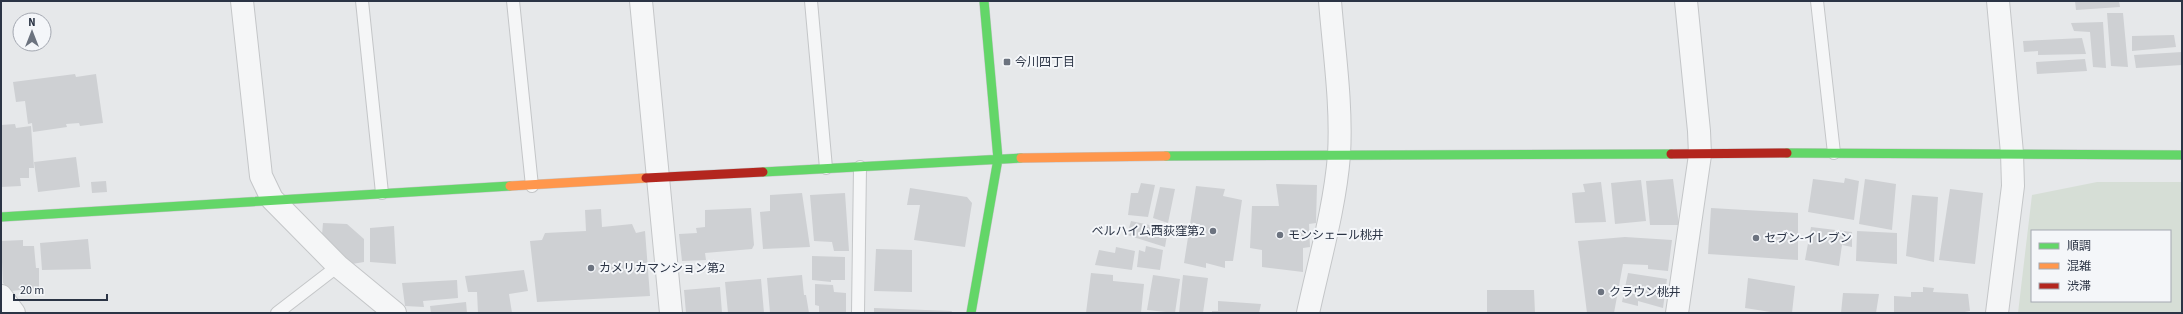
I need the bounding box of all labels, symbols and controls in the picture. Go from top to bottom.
north arrow [12,12,52,52]
text: N [28,15,36,30]
place label: 今川四丁目 [1015,54,1075,71]
marker: 今川四丁目 [1002,57,1012,67]
place label: ベルハイム西荻窪第2 [1092,223,1205,240]
marker: ベルハイム西荻窪第2 [1208,226,1218,236]
place label: モンシェール桃井 [1288,227,1384,244]
marker: モンシェール桃井 [1275,230,1285,240]
place label: セブン-イレブン [1764,230,1852,247]
legend [2031,230,2171,302]
marker: セブン-イレブン [1751,233,1761,243]
text: 順調 [2067,238,2091,255]
text: 混雑 [2067,258,2091,275]
place label: カメリカマンション第2 [599,260,725,277]
marker: カメリカマンション第2 [586,263,596,273]
scale bar [14,276,107,302]
text: 渋滞 [2067,278,2091,295]
text: 20 m [20,282,44,299]
place label: クラウン桃井 [1609,284,1681,301]
marker: クラウン桃井 [1596,287,1606,297]

